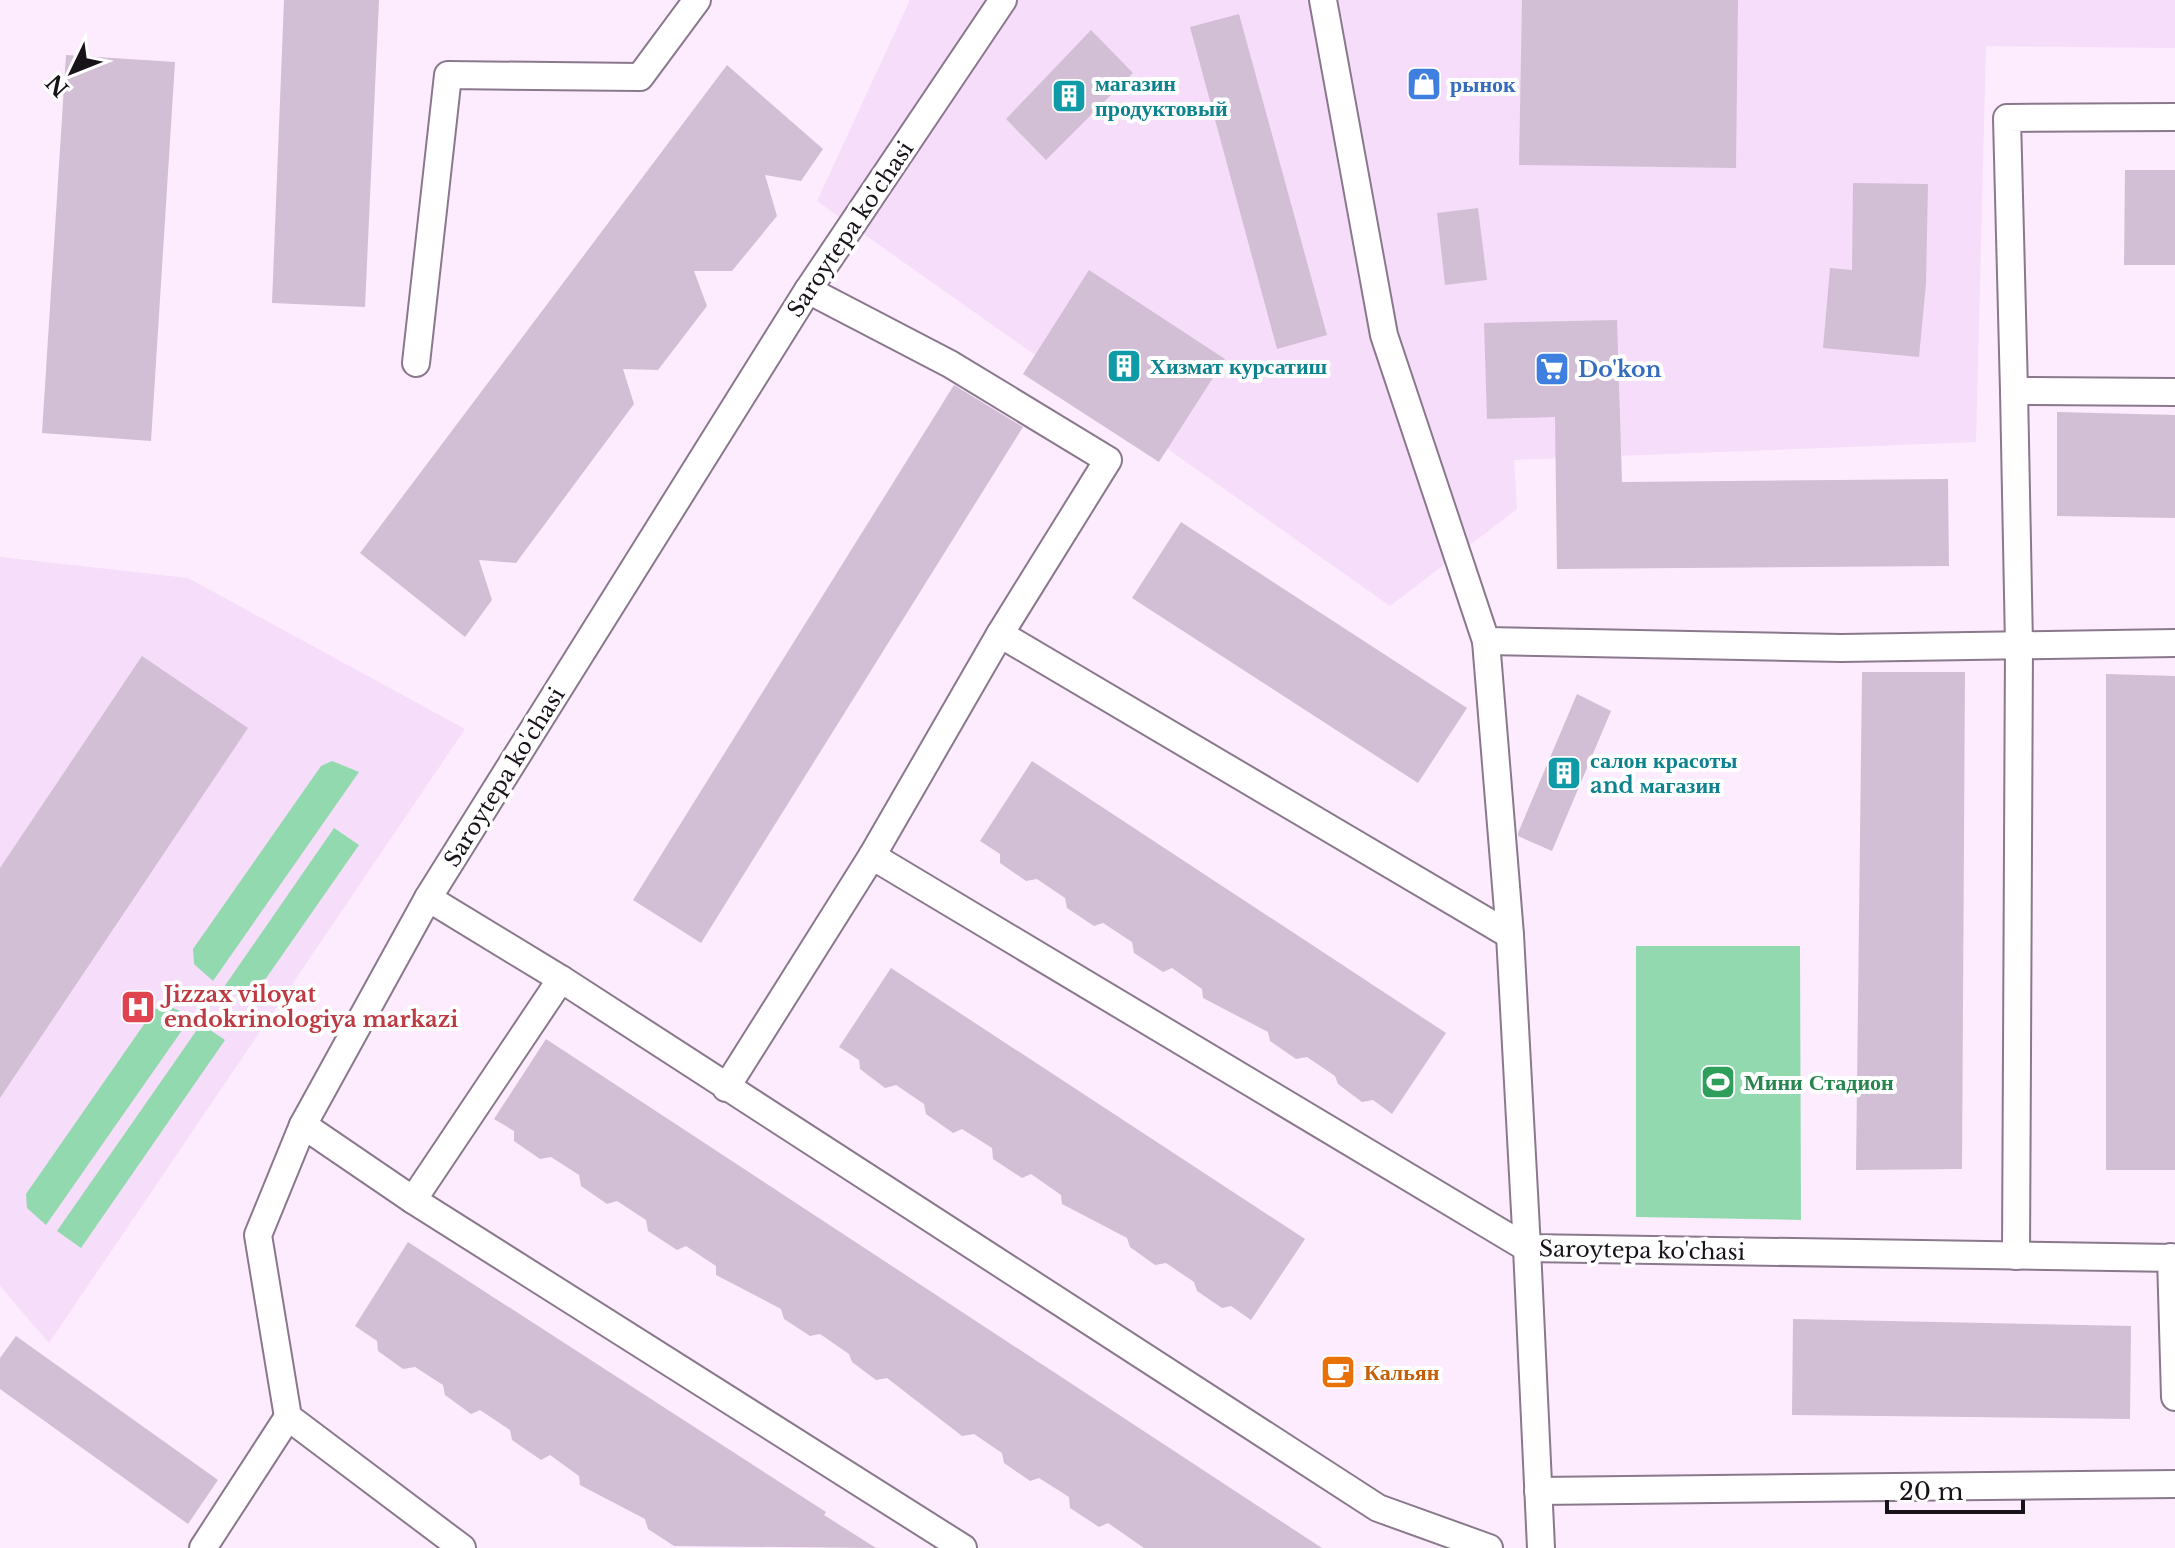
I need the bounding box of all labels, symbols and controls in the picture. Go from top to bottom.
north arrow [32,32,112,112]
shop icon: рынок [1405,65,1443,103]
text: N [41,68,75,102]
place label: магазин продуктовый [1095,70,1228,122]
place label: рынок [1450,71,1516,98]
building icon: магазин продуктовый [1050,77,1088,115]
street label: Saroytepa ko'chasi [782,136,920,322]
building icon: Хизмат курсатиш [1105,347,1143,385]
supermarket icon: Do'kon [1533,350,1571,388]
place label: Хизмат курсатиш [1150,353,1327,380]
place label: Do'kon [1578,356,1662,383]
street label: Saroytepa ko'chasi [438,682,571,872]
place label: салон красоты and магазин [1590,747,1737,799]
building icon: салон красоты and магазин [1545,754,1583,792]
place label: Jizzax viloyat endokrinologiya markazi [160,981,458,1033]
hospital icon: Jizzax viloyat endokrinologiya markazi [119,988,157,1026]
sports icon: Мини Стадион [1699,1063,1737,1101]
place label: Мини Стадион [1744,1069,1894,1096]
street label: Saroytepa ko'chasi [1539,1235,1746,1266]
cafe icon: Кальян [1319,1353,1357,1391]
place label: Кальян [1364,1359,1440,1386]
scale bar [1887,1464,2023,1514]
text: 20 m [1899,1477,1964,1506]

